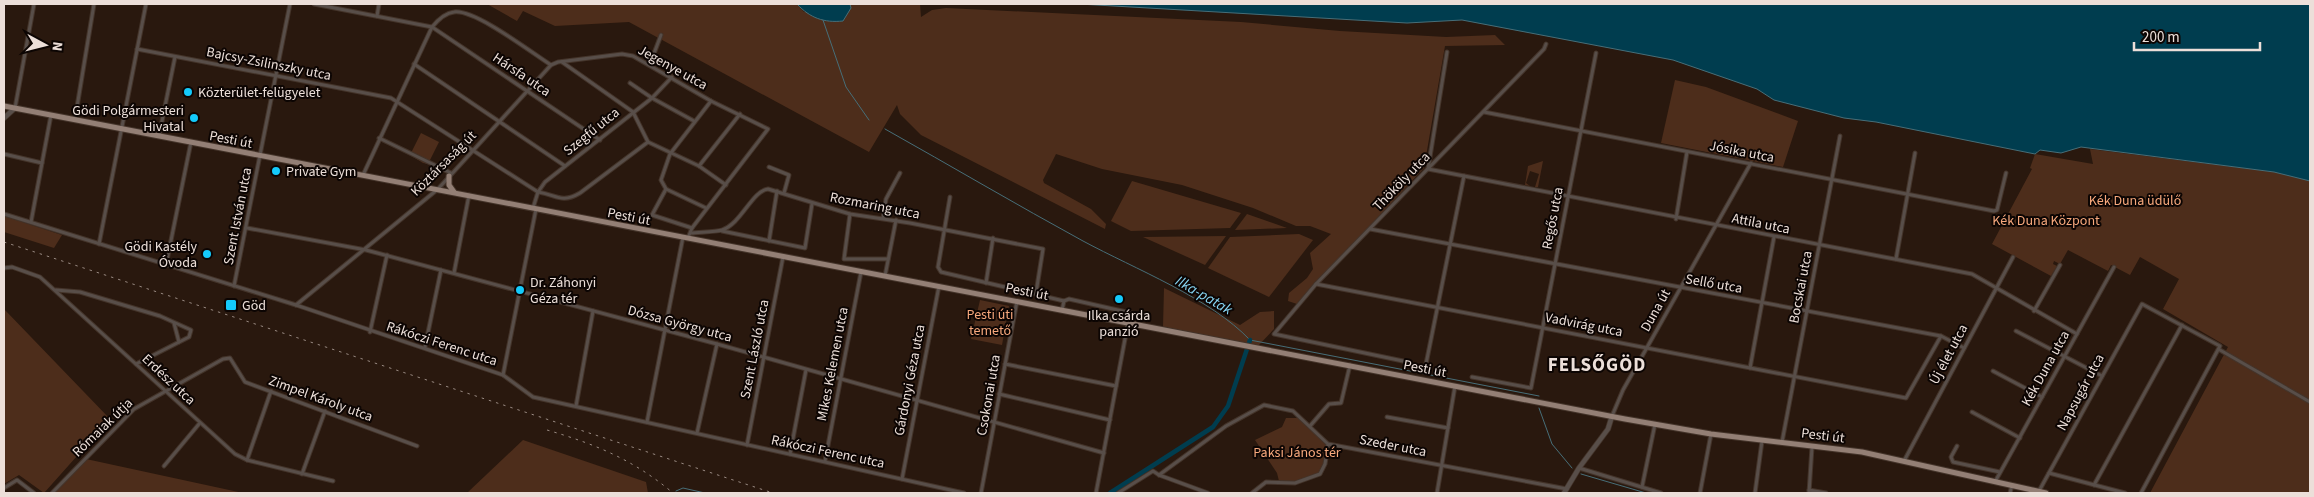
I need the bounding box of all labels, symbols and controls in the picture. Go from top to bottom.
north arrow [20,20,70,70]
scale bar [2134,20,2260,52]
text: 200 m [2142,27,2180,48]
text: N [46,41,67,52]
street label: Jegenye utca [634,41,711,95]
street label: Bajcsy-Zsilinszky utca [205,42,333,86]
street label: Hársfa utca [488,48,554,102]
place label: Közterület-felügyelet [198,83,321,103]
marker: Közterület-felügyelet [182,86,194,98]
place label: Gödi Polgármesteri Hivatal [72,101,184,137]
street label: Szegfű utca [559,103,624,161]
marker: Gödi Polgármesteri Hivatal [188,112,200,124]
street label: Pesti út [208,126,254,154]
street label: Köztársaság út [406,126,481,201]
street label: Jósika utca [1708,136,1776,168]
street label: Thököly utca [1368,148,1435,216]
place label: Private Gym [286,162,356,182]
marker: Private Gym [270,165,282,177]
street label: Szent István utca [219,166,257,267]
street label: Regős utca [1537,185,1569,251]
street label: Rozmaring utca [828,187,921,225]
park label: Kék Duna üdülő [2089,191,2181,211]
street label: Pesti út [606,203,652,231]
street label: Attila utca [1730,209,1792,239]
park label: Kék Duna Központ [1992,211,2100,231]
place label: Gödi Kastély Óvoda [124,237,197,273]
marker: Gödi Kastély Óvoda [201,248,213,260]
street label: Bocskai utca [1784,249,1818,325]
street label: Sellő utca [1684,269,1744,299]
water label: Ilka-patak [1171,271,1237,321]
place label: Dr. Záhonyi Géza tér [530,273,596,309]
street label: Pesti út [1004,278,1050,306]
marker: Dr. Záhonyi Géza tér [514,284,526,296]
street label: Duna út [1636,285,1676,335]
marker: Ilka csárda panzió [1113,293,1125,305]
place label: Göd [242,296,266,316]
marker: Göd [224,298,238,312]
street label: Szent László utca [736,298,774,400]
street label: Dózsa György utca [625,300,734,348]
street label: Mikes Kelemen utca [812,305,854,423]
park label: Pesti úti temető [967,305,1013,341]
place label: Ilka csárda panzió [1088,306,1150,342]
street label: Vadvirág utca [1543,308,1624,342]
street label: Rákóczi Ferenc utca [384,317,500,371]
street label: Új élet utca [1925,321,1973,388]
street label: Gárdonyi Géza utca [889,323,931,437]
street label: Kék Duna utca [2017,327,2075,410]
street label: Erdész utca [137,350,200,410]
street label: Napsugár utca [2052,351,2110,434]
district label: FELSŐGÖD [1548,352,1646,379]
street label: Csokonai utca [972,353,1006,437]
street label: Pesti út [1402,355,1448,383]
street label: Zimpel Károly utca [266,371,376,427]
street label: Rómaiak útja [68,394,137,462]
street label: Pesti út [1800,423,1846,449]
street label: Rákóczi Ferenc utca [769,430,886,474]
street label: Szeder utca [1357,430,1428,462]
park label: Paksi János tér [1253,443,1341,463]

